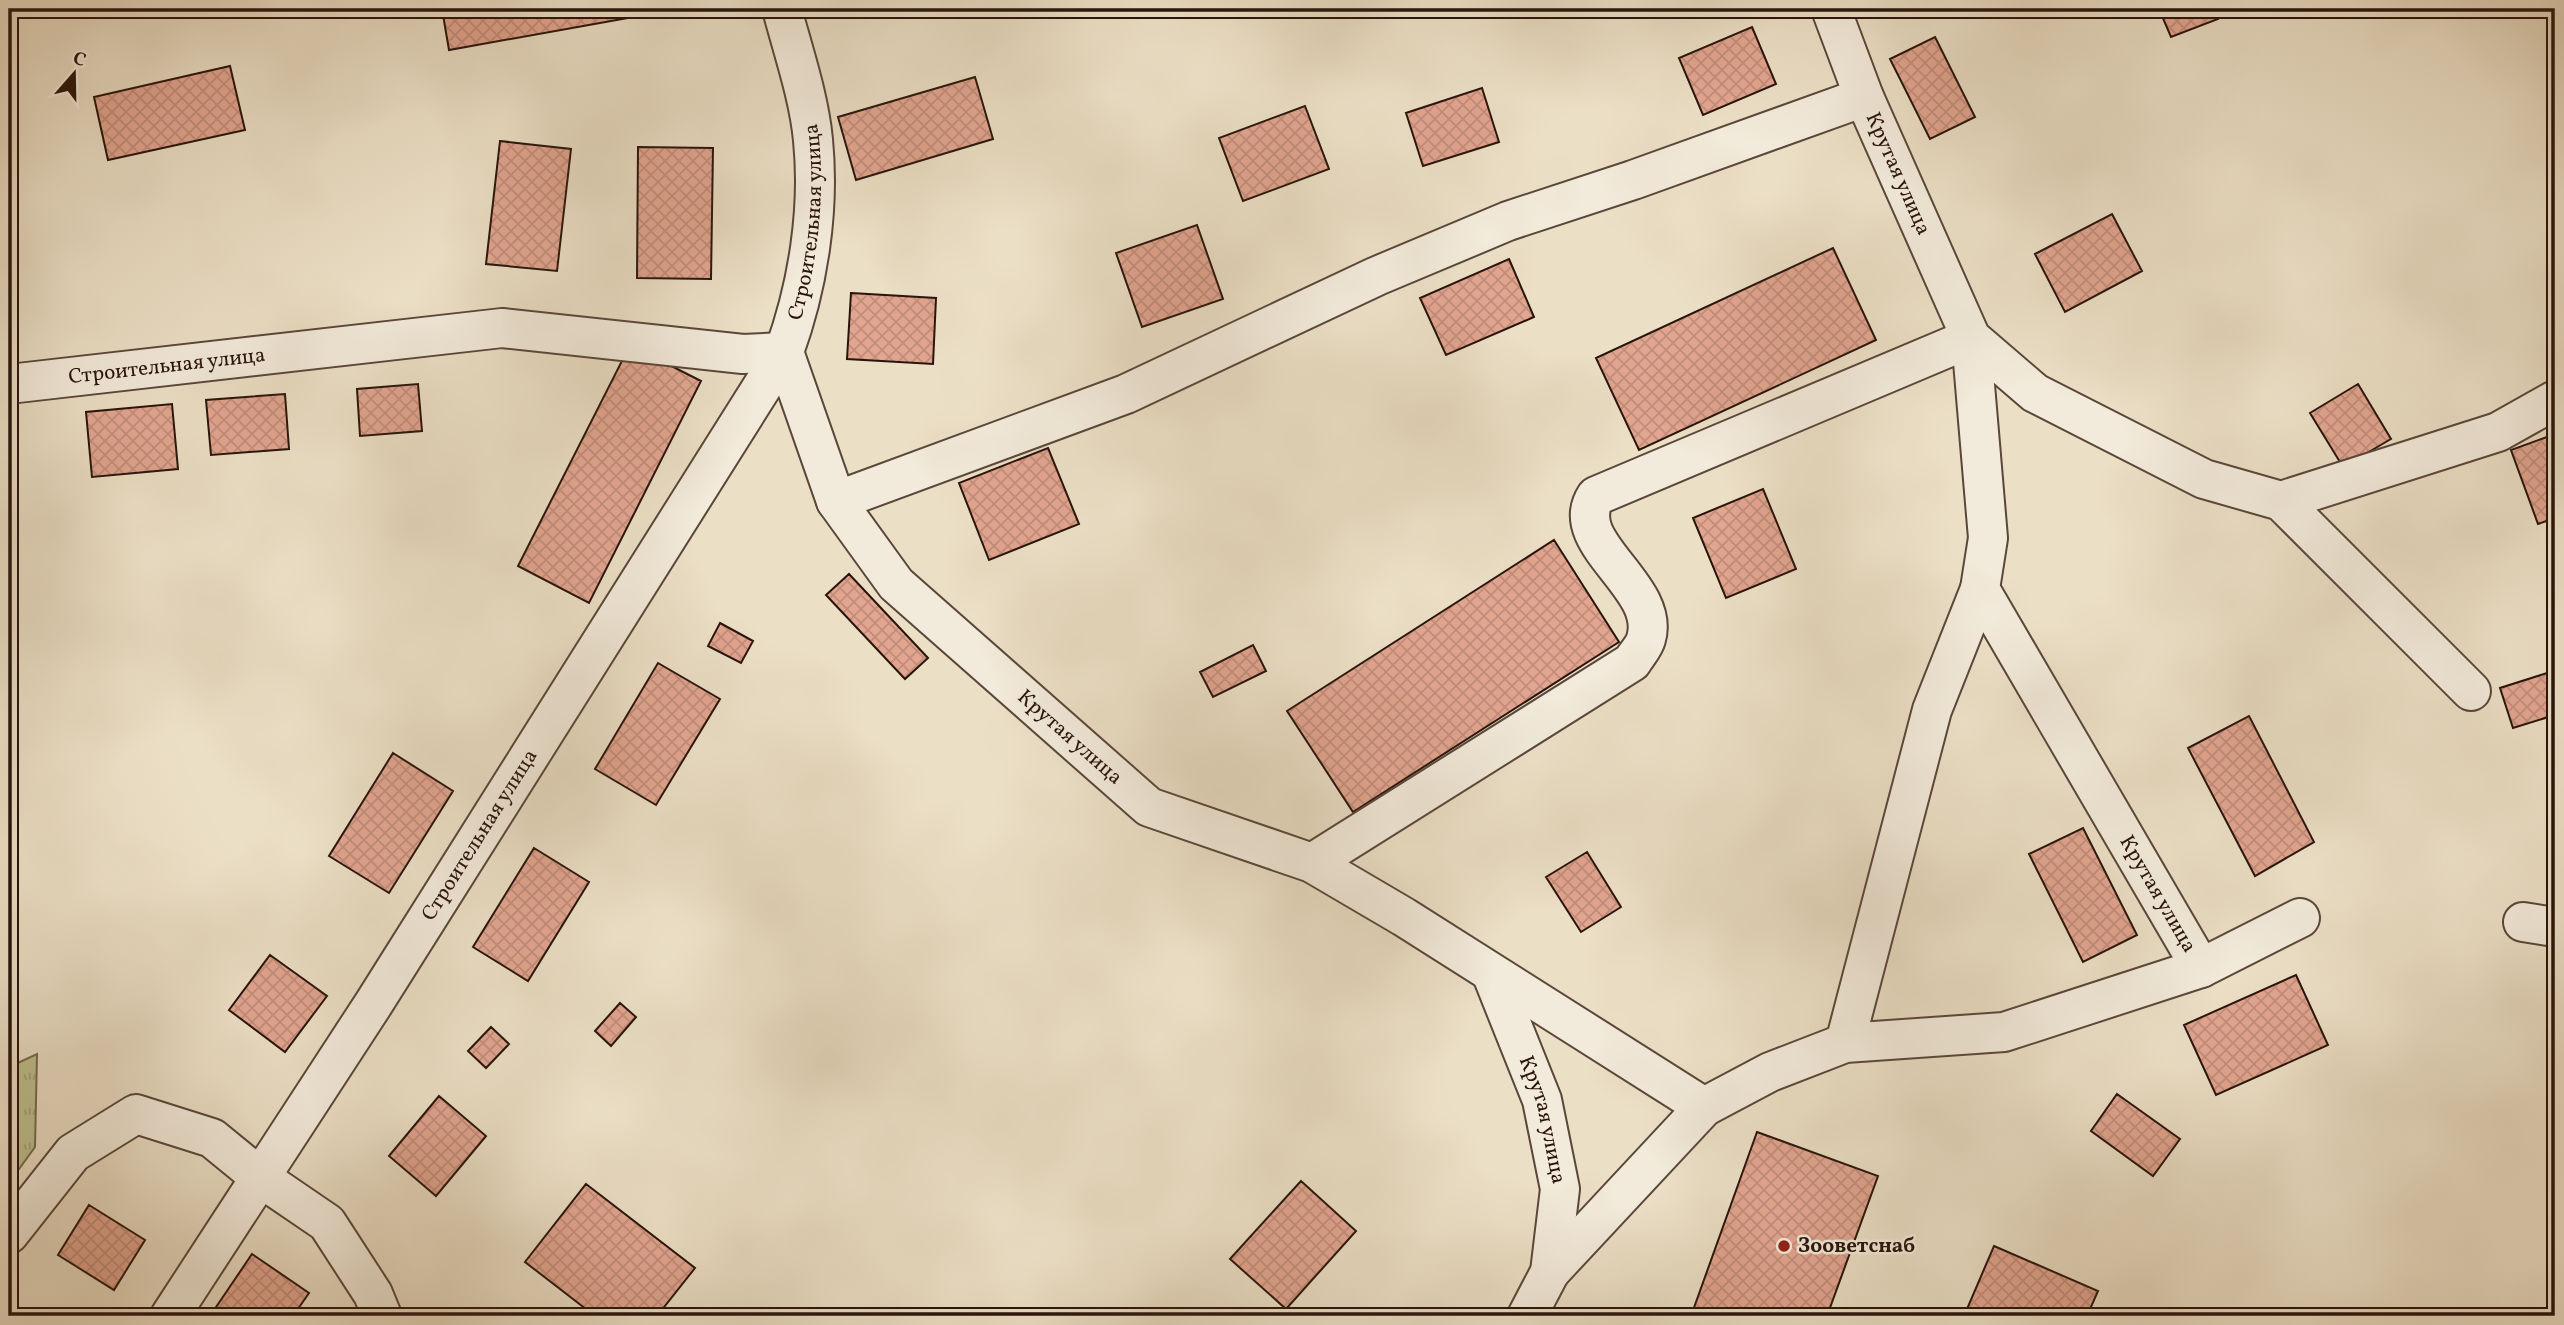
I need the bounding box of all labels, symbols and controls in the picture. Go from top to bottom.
north arrow [38,38,108,108]
text: С [69,46,89,74]
street label: Крутая улица [1858,108,1938,240]
street label: Строительная улица [781,122,830,324]
street label: Строительная улица [67,340,267,392]
street label: Крутая улица [1011,683,1129,792]
street label: Строительная улица [415,744,545,927]
street label: Крутая улица [2112,830,2204,958]
street label: Крутая улица [1511,1052,1573,1186]
place label: Зооветснаб [1798,1232,1915,1261]
marker: Зооветснаб [1776,1238,1792,1254]

